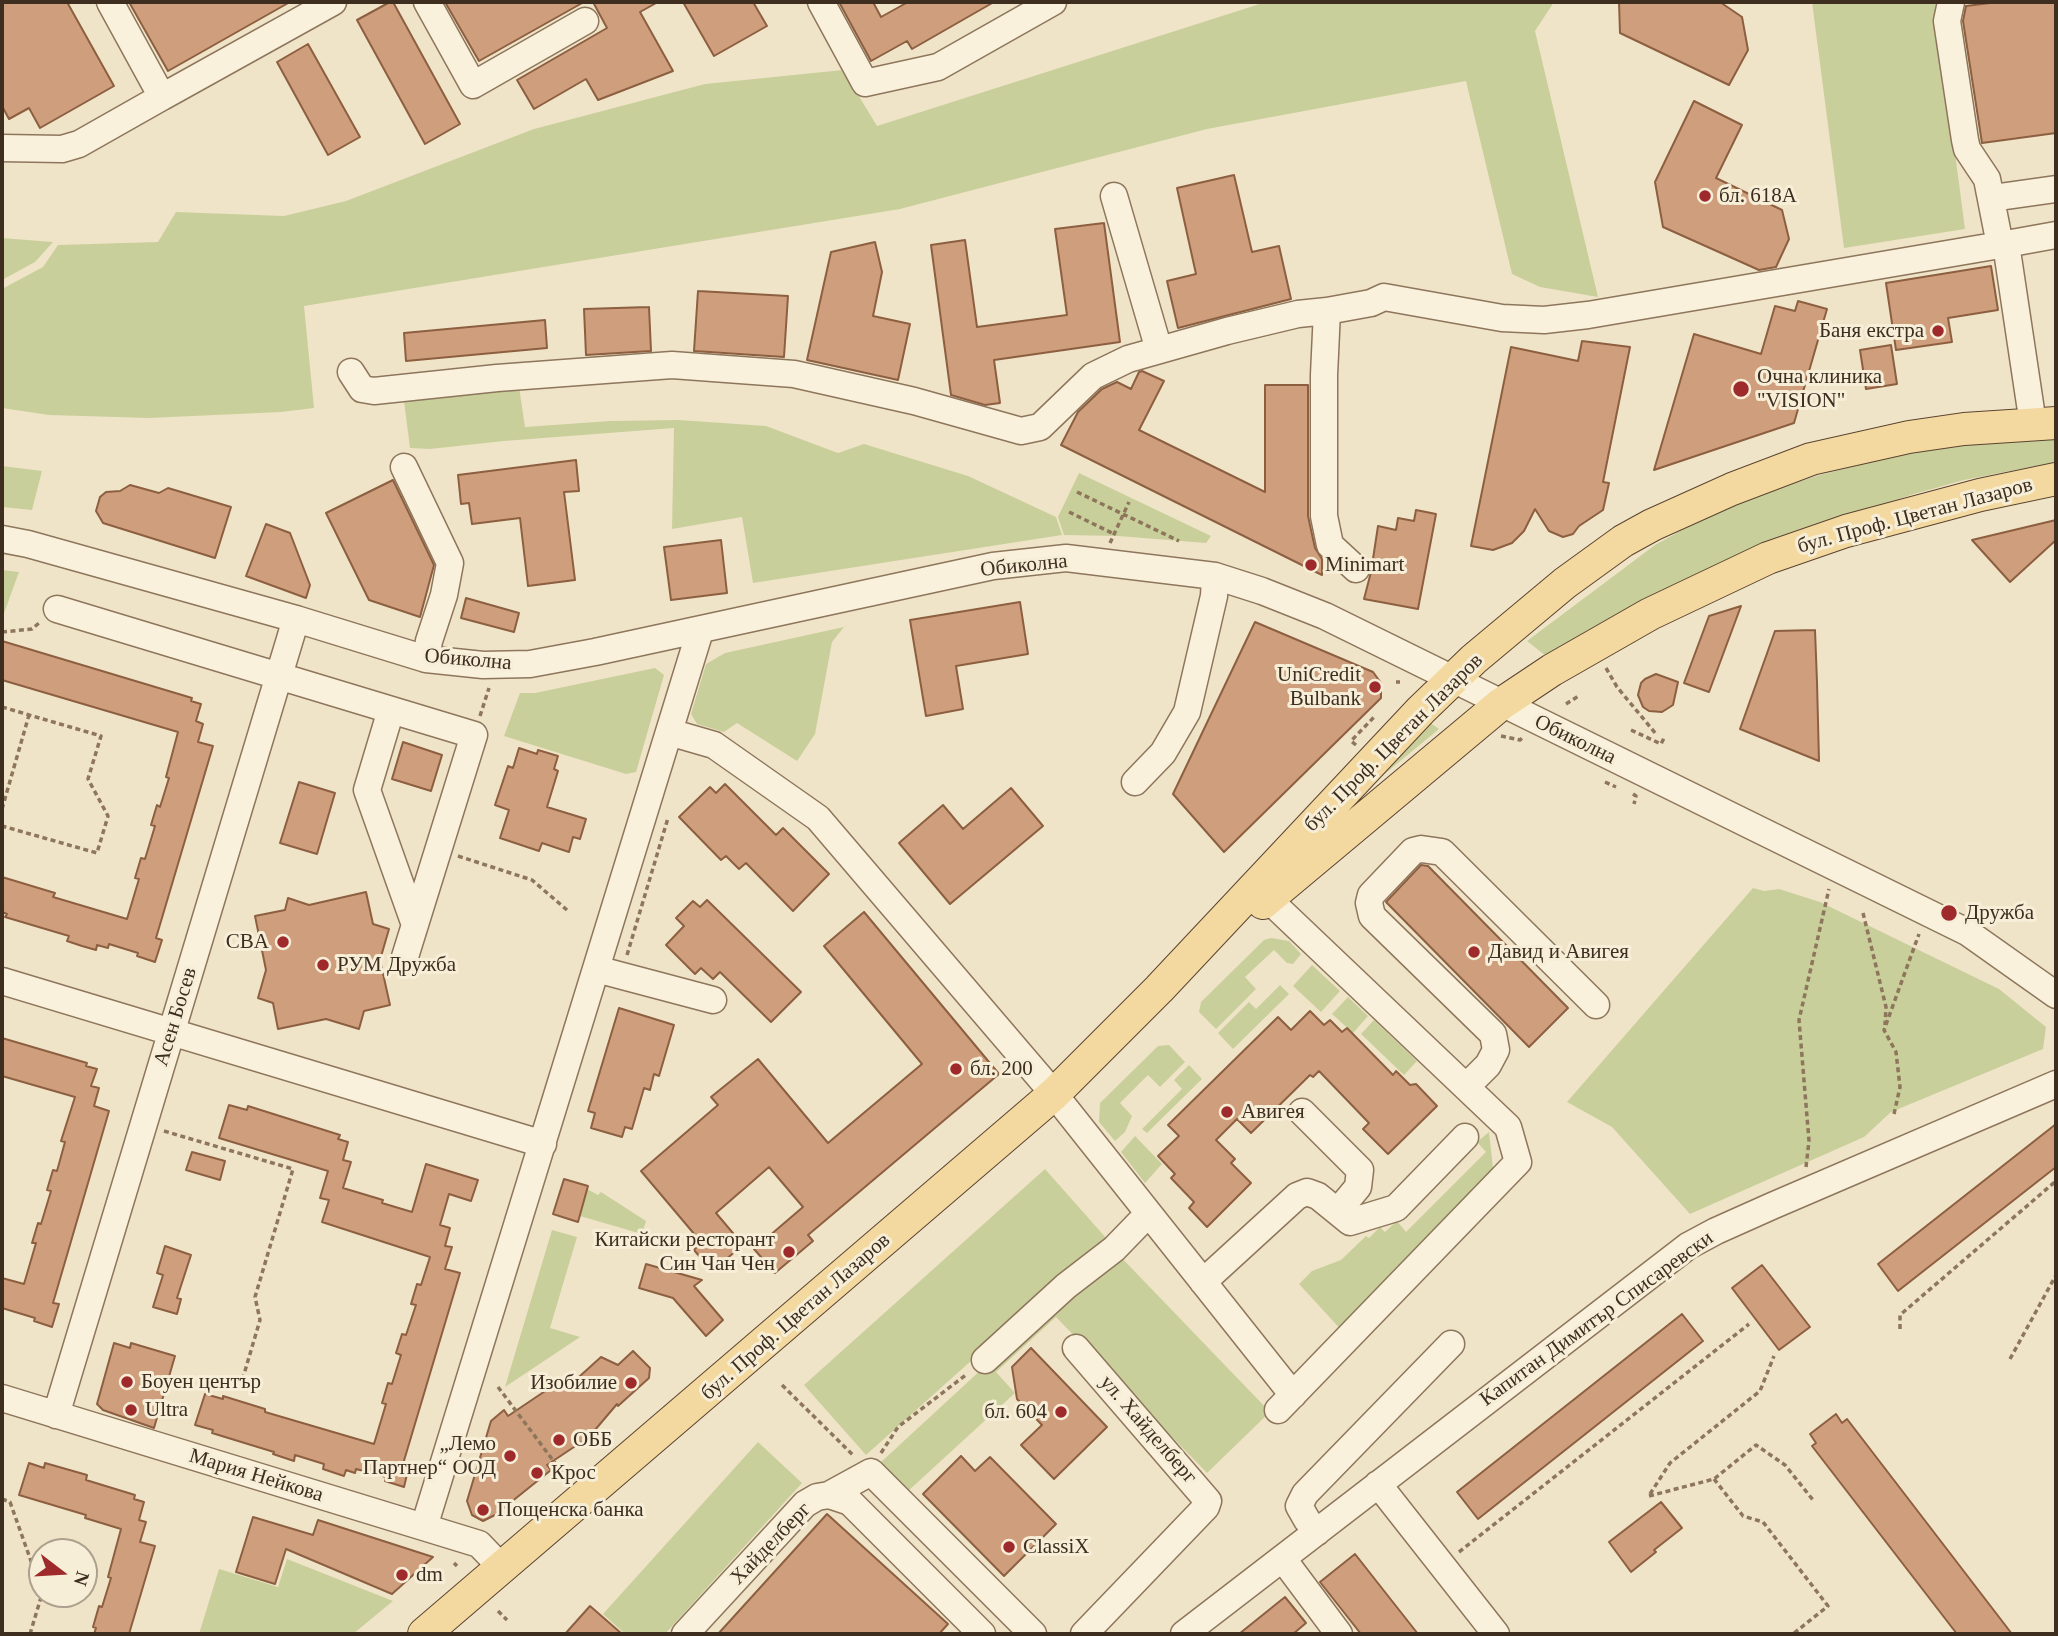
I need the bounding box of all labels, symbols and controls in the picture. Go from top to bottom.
place label: бл. 618А [1719,183,1797,209]
marker: бл. 618А [1697,188,1713,204]
place label: Баня екстра [1819,318,1924,344]
marker: Баня екстра [1930,323,1946,339]
place label: Очна клиника "VISION" [1757,364,1882,414]
marker: Очна клиника "VISION" [1731,379,1751,399]
street label: бул. Проф. Цветан Лазаров [1795,472,2035,560]
street label: Обиколна [979,549,1069,583]
place label: Minimart [1325,552,1404,578]
marker: Minimart [1303,557,1319,573]
street label: Обиколна [423,644,513,676]
street label: бул. Проф. Цветан Лазаров [1299,648,1489,838]
place label: UniCredit Bulbank [1277,662,1361,712]
marker: UniCredit Bulbank [1367,679,1383,695]
street label: Обиколна [1530,709,1620,771]
place label: Дружба [1965,900,2034,926]
marker: Дружба [1939,903,1959,923]
place label: CBA [226,929,269,955]
marker: CBA [275,934,291,950]
place label: Давид и Авигея [1488,939,1629,965]
marker: Давид и Авигея [1466,944,1482,960]
place label: РУМ Дружба [337,952,456,978]
marker: РУМ Дружба [315,957,331,973]
street label: Асен Босев [149,965,203,1069]
place label: бл. 200 [970,1056,1033,1082]
marker: бл. 200 [948,1061,964,1077]
place label: Авигея [1241,1099,1305,1125]
marker: Авигея [1219,1104,1235,1120]
street label: Капитан Димитър Списаревски [1475,1226,1719,1412]
place label: Китайски ресторант Син Чан Чен [594,1227,775,1277]
street label: бул. Проф. Цветан Лазаров [696,1228,896,1406]
marker: Китайски ресторант Син Чан Чен [781,1244,797,1260]
place label: Боуен център [141,1369,261,1395]
place label: Изобилие [530,1370,617,1396]
street label: ул. Хайделберг [1094,1371,1202,1489]
marker: Боуен център [119,1374,135,1390]
marker: Изобилие [623,1375,639,1391]
place label: Ultra [145,1397,188,1423]
place label: бл. 604 [984,1399,1047,1425]
marker: Ultra [123,1402,139,1418]
marker: бл. 604 [1053,1404,1069,1420]
place label: ОББ [573,1427,612,1453]
place label: „Лемо Партнер“ ООД [363,1431,496,1481]
marker: ОББ [551,1432,567,1448]
street label: Мария Нейкова [186,1444,326,1508]
marker: „Лемо Партнер“ ООД [502,1448,518,1464]
place label: Крос [551,1460,596,1486]
marker: Крос [529,1465,545,1481]
place label: Пощенска банка [497,1497,644,1523]
street label: Хайделберг [725,1497,817,1591]
marker: Пощенска банка [475,1502,491,1518]
place label: ClassiX [1023,1534,1090,1560]
north arrow [28,1538,98,1608]
marker: ClassiX [1001,1539,1017,1555]
place label: dm [416,1562,443,1588]
marker: dm [394,1567,410,1583]
text: N [70,1569,94,1588]

